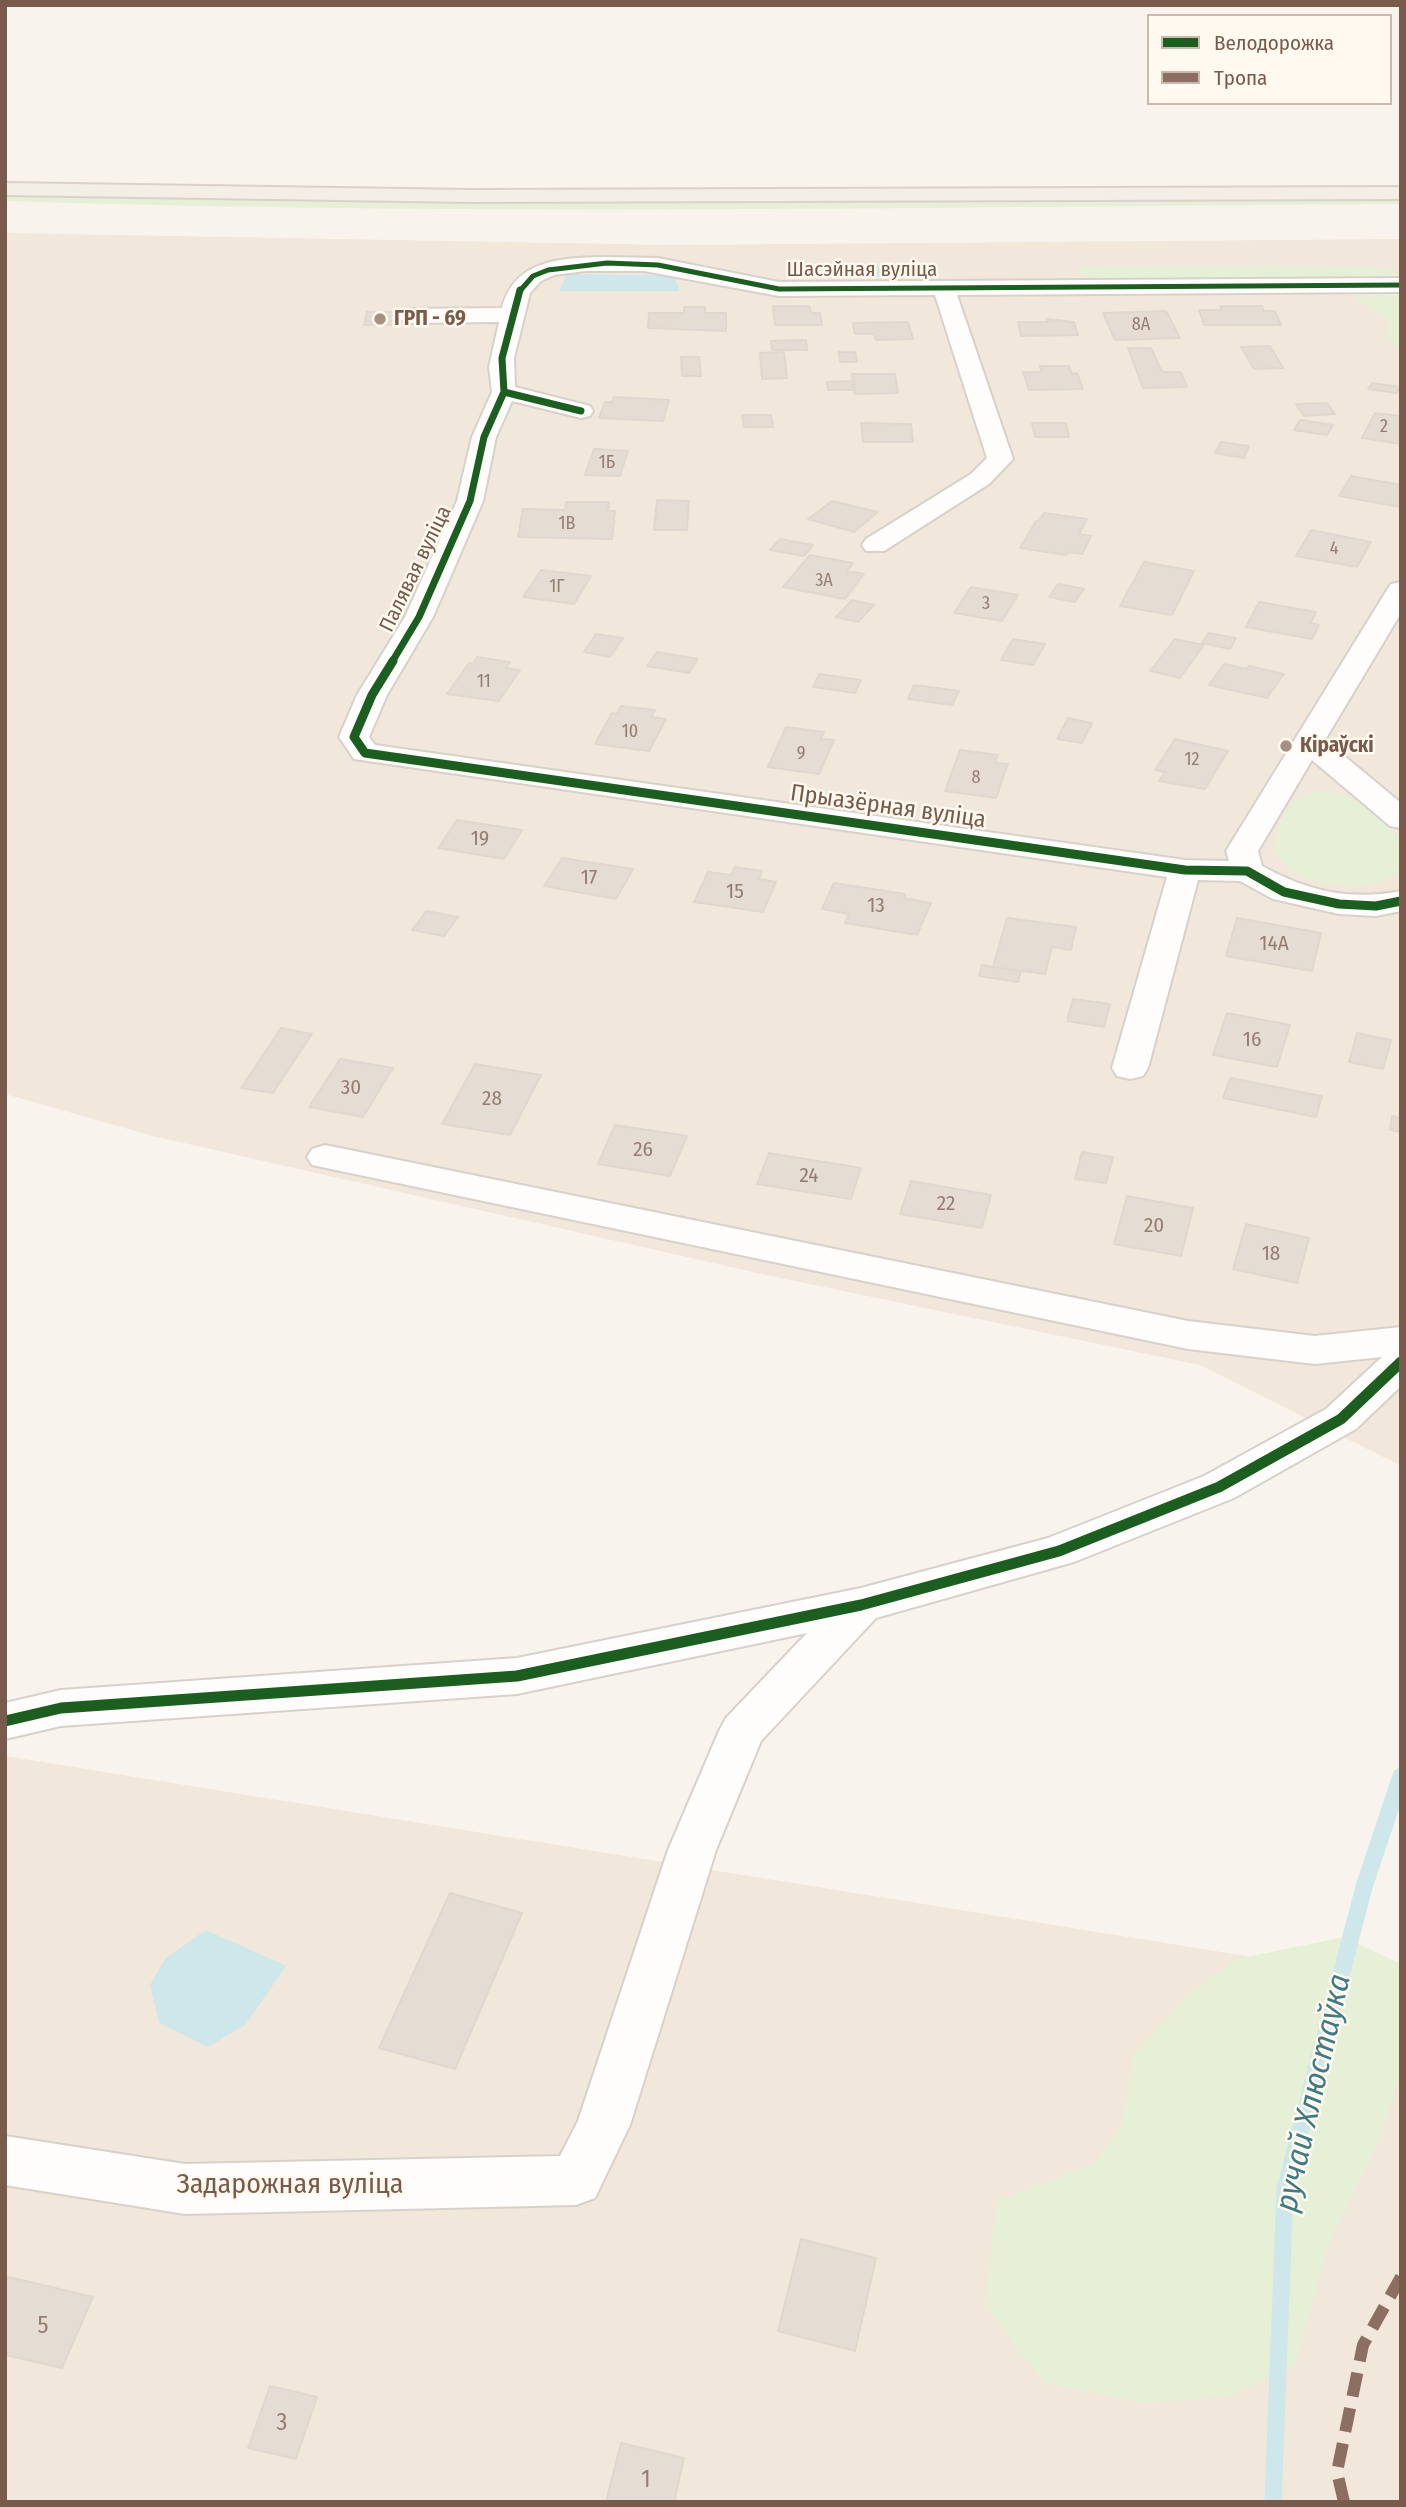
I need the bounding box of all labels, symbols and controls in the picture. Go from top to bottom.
legend [1147,14,1392,105]
text: Велодорожка [1214,30,1334,56]
text: Тропа [1214,65,1267,91]
street label: Шасэйная вуліца [787,257,937,283]
place label: ГРП - 69 [394,306,466,332]
marker: ГРП - 69 [372,311,388,327]
house number: 8А [1132,314,1150,336]
house number: 2 [1380,416,1388,438]
house number: 1Б [599,452,615,474]
street label: Палявая вуліца [375,502,457,636]
house number: 1В [559,513,575,535]
house number: 4 [1330,538,1338,560]
house number: 3А [815,570,833,592]
house number: 1Г [549,576,565,598]
house number: 3 [982,593,990,615]
house number: 11 [477,671,491,693]
house number: 10 [622,721,638,743]
place label: Кіраўскі [1300,733,1374,759]
marker: Кіраўскі [1278,738,1294,754]
house number: 9 [797,743,805,765]
house number: 12 [1185,749,1199,771]
house number: 8 [972,767,980,789]
street label: Прыазёрная вуліца [788,779,988,835]
house number: 19 [471,826,489,852]
house number: 17 [581,865,597,891]
house number: 15 [726,879,744,905]
house number: 13 [867,893,885,919]
house number: 14А [1259,931,1289,957]
house number: 16 [1243,1027,1261,1053]
house number: 30 [341,1075,361,1101]
house number: 28 [482,1086,502,1112]
house number: 26 [633,1137,653,1163]
house number: 24 [799,1163,819,1189]
house number: 22 [937,1191,955,1217]
house number: 20 [1144,1213,1164,1239]
house number: 18 [1262,1241,1280,1267]
water label: ручай Хлюстаўка [1268,1971,1360,2215]
street label: Задарожная вуліца [176,2168,404,2202]
house number: 5 [37,2312,49,2340]
house number: 3 [277,2409,287,2437]
house number: 1 [641,2466,651,2494]

